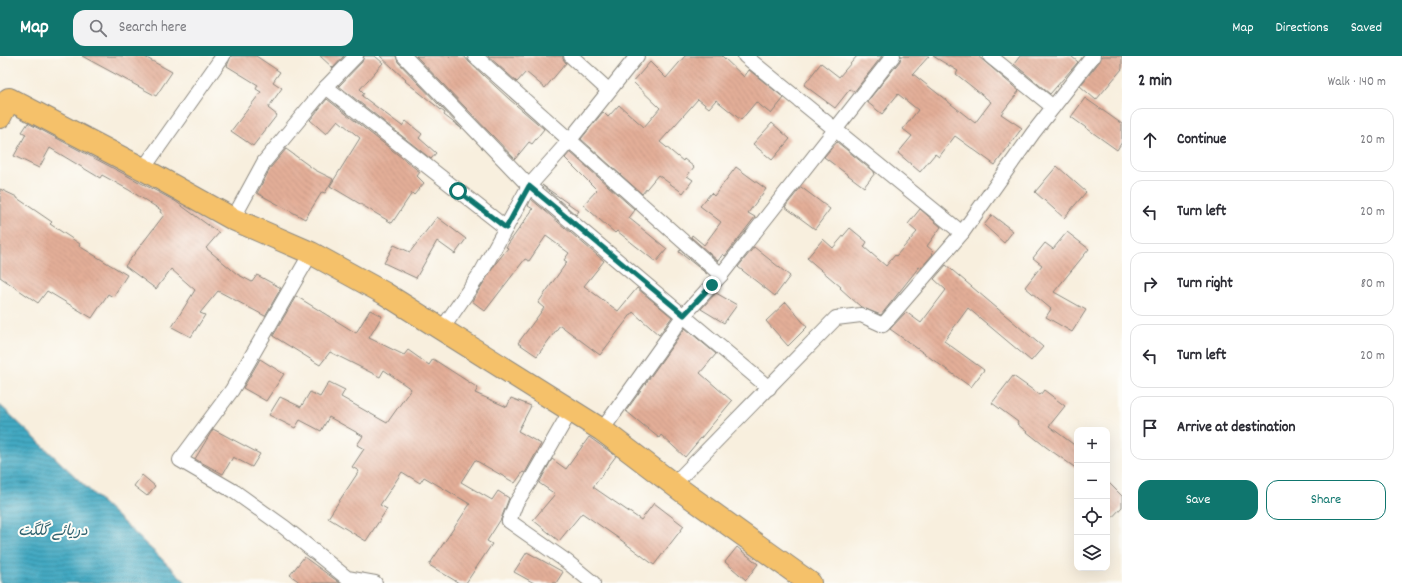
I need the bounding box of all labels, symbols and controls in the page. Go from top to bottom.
search box [73,10,353,46]
text: Map [20,15,49,42]
icon: search [87,17,109,39]
text: Search here [119,17,187,39]
text: Map [1232,18,1254,38]
text: Directions [1276,18,1329,38]
text: Saved [1351,18,1382,38]
text: 2 min [1138,70,1172,94]
text: Walk · 140 m [1328,73,1386,92]
icon: ahead [1139,129,1161,151]
text: Continue [1177,129,1226,151]
text: 20 m [1360,131,1385,150]
route start [449,182,467,200]
icon: left [1139,201,1161,223]
text: Turn left [1177,201,1226,223]
text: 20 m [1360,203,1385,222]
icon: right [1139,273,1161,295]
text: Turn right [1177,273,1233,295]
text: 80 m [1361,275,1385,294]
route end [703,276,721,294]
icon: left [1139,345,1161,367]
text: Turn left [1177,345,1226,367]
text: 20 m [1360,347,1385,366]
icon: arrive [1139,417,1161,439]
text: Arrive at destination [1177,417,1295,439]
map controls [1074,427,1110,571]
button: + [1074,427,1110,463]
button: − [1074,463,1110,499]
button: Save [1138,480,1258,520]
button: Share [1266,480,1386,520]
button: locate [1074,499,1110,535]
water label: دریائے گلگت [18,521,88,543]
button: layers [1074,535,1110,571]

